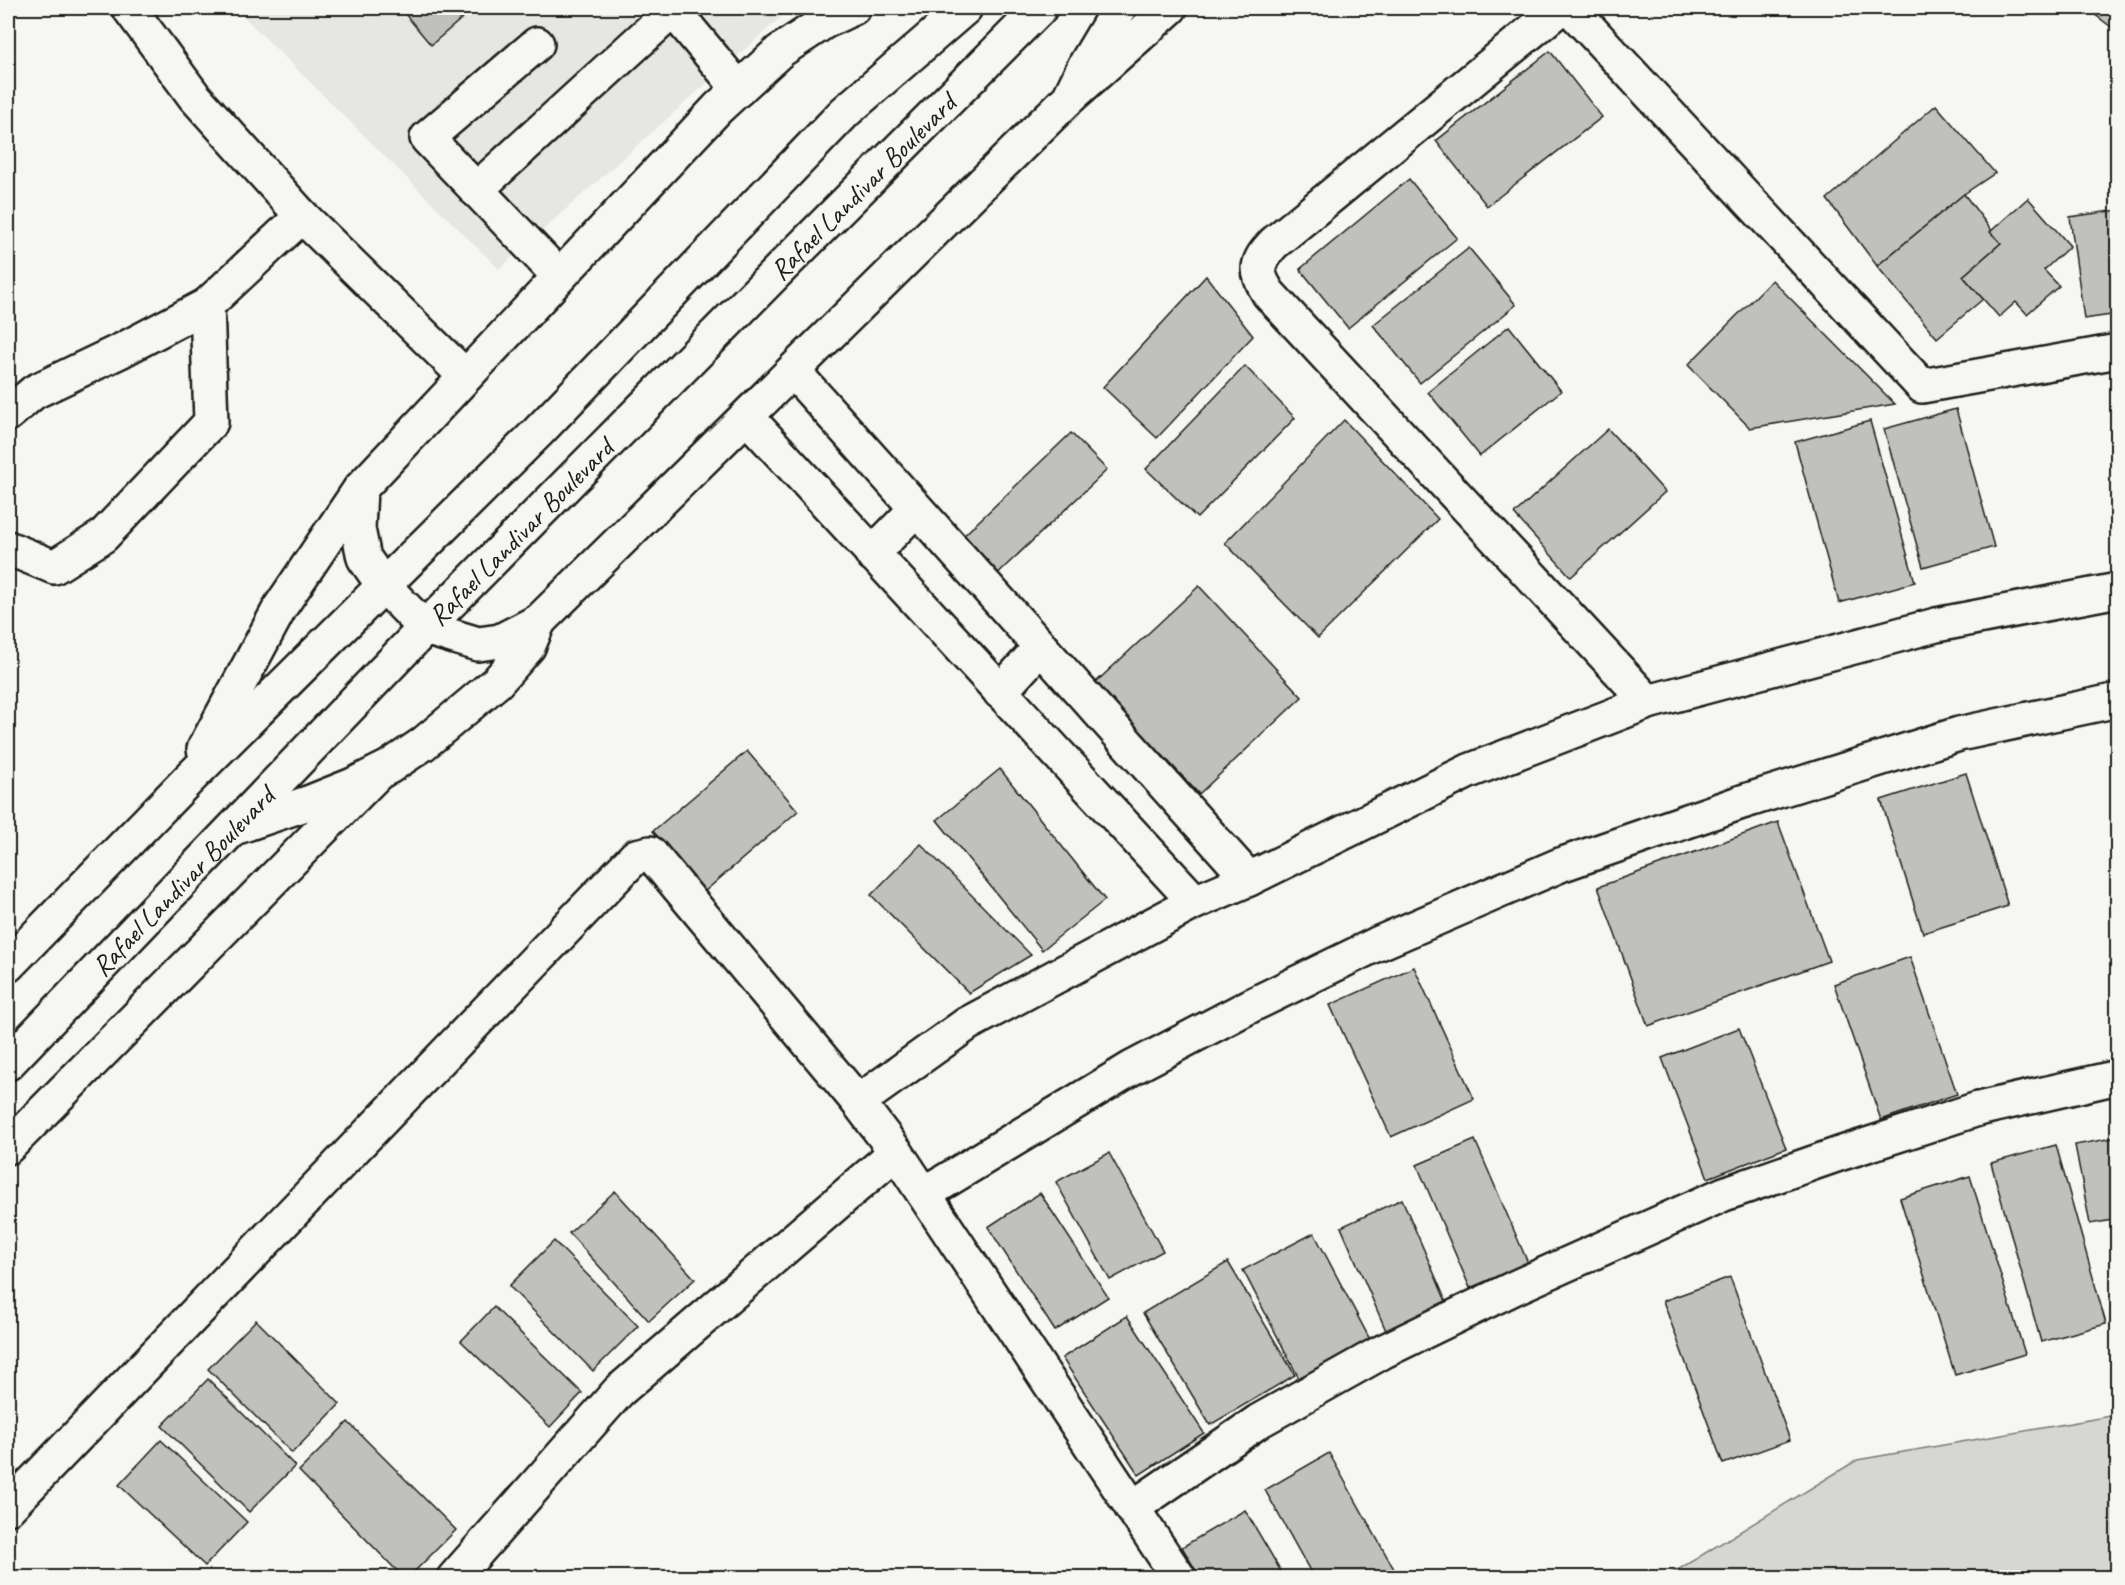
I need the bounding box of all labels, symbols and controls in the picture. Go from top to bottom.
street label: Rafael Landivar Boulevard [762,83,965,287]
street label: Rafael Landivar Boulevard [420,428,623,633]
street label: Rafael Landivar Boulevard [84,776,284,983]

